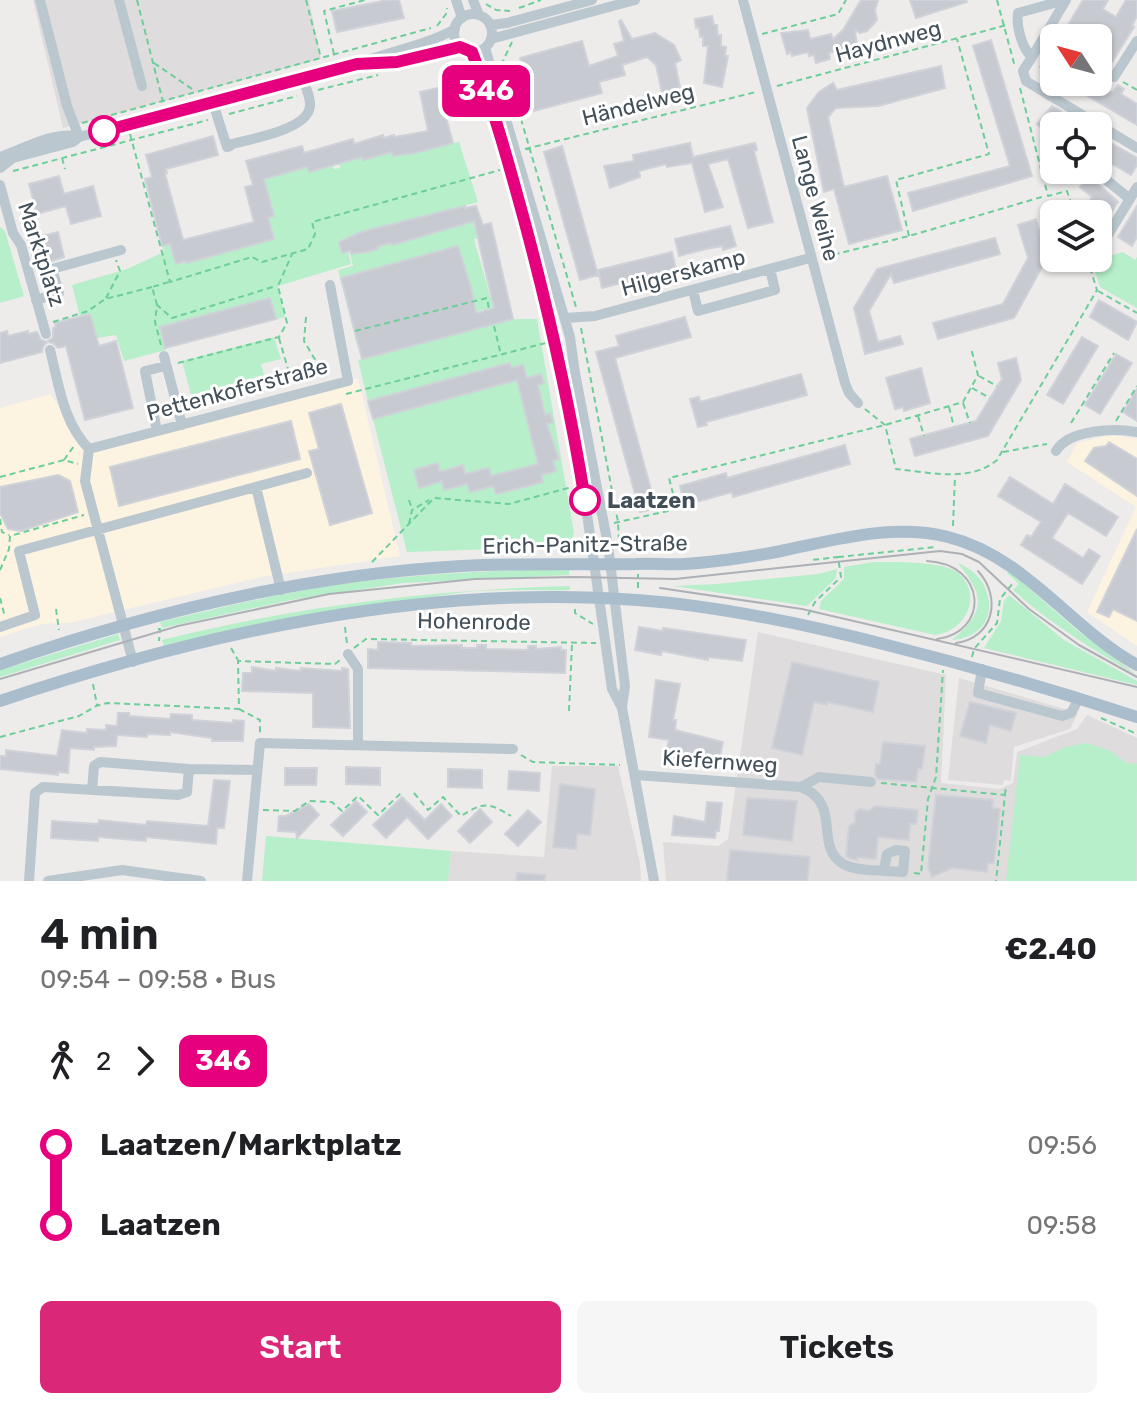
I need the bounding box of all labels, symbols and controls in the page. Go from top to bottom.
street label: Haydnweg [832,14,944,69]
north arrow [1040,24,1112,96]
map controls [1040,24,1112,272]
line badge: 346 [440,65,532,117]
text: 346 [458,74,514,107]
street label: Händelweg [579,78,697,131]
button: locate [1040,112,1112,184]
unlabelled marker [89,116,119,146]
street label: Lange Weihe [786,132,845,264]
street label: Marktplatz [12,199,71,310]
button: layers [1040,200,1112,272]
street label: Hilgerskamp [618,243,748,302]
street label: Pettenkoferstraße [143,352,331,427]
marker: Laatzen [570,485,600,515]
place label: Laatzen [607,487,696,514]
street label: Erich-Panitz-Straße [482,529,688,560]
street label: Hohenrode [417,607,531,636]
street label: Kiefernweg [661,744,779,779]
text: 4 min [40,908,159,960]
text: €2.40 [1005,931,1097,967]
text: 09:54 – 09:58 · Bus [40,964,276,995]
icon: walk [40,1039,84,1083]
icon: forward [123,1039,167,1083]
text: 346 [195,1044,251,1077]
text: 2 [96,1046,111,1077]
text: Laatzen/Marktplatz [100,1127,402,1163]
text: 09:56 [1027,1130,1097,1161]
text: Laatzen [100,1207,221,1243]
text: 09:58 [1026,1210,1097,1241]
button: Start [40,1301,561,1393]
button: Tickets [577,1301,1097,1393]

